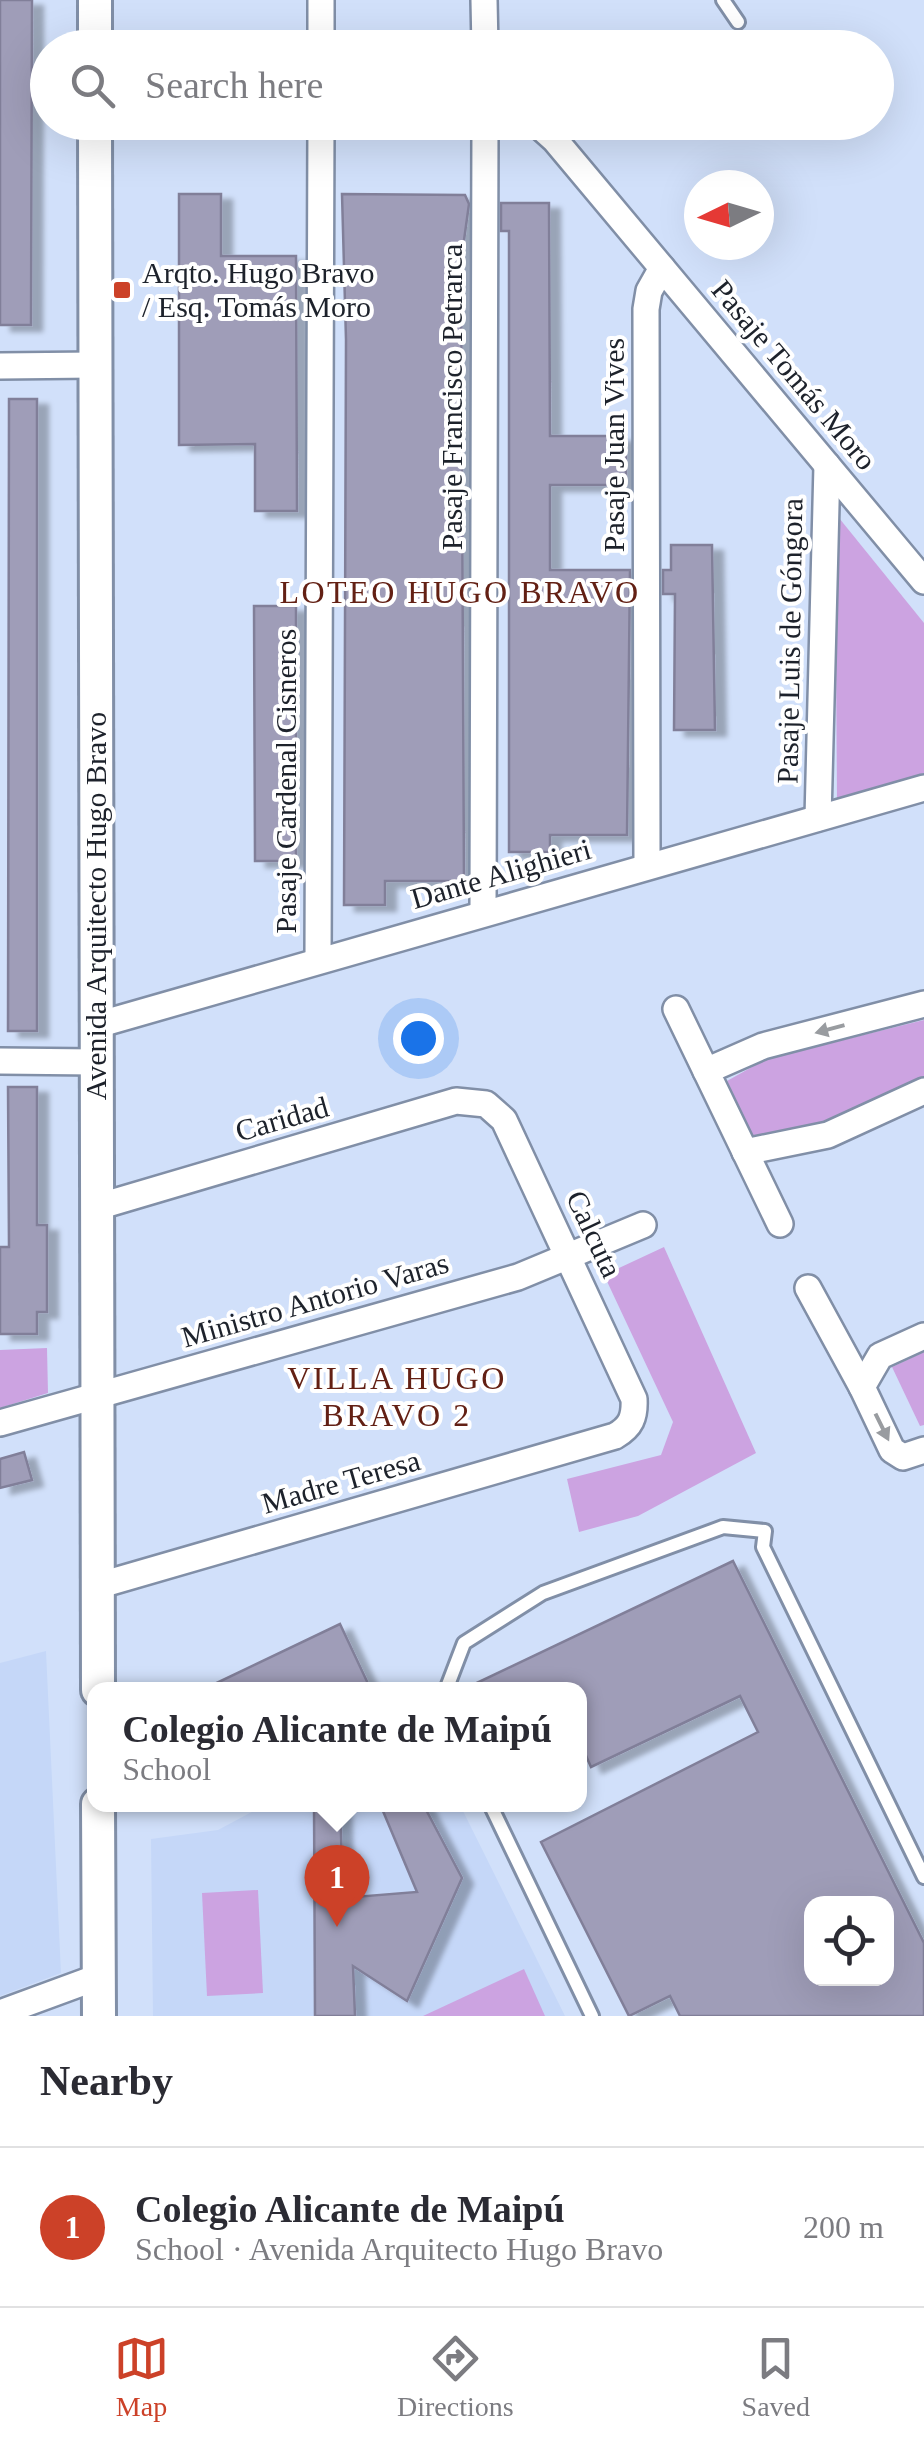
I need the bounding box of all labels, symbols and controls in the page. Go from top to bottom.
search box [30,30,894,140]
icon: search [65,58,120,113]
text: Search here [145,64,323,106]
north arrow [684,170,774,260]
street label: Pasaje Francisco Petrarca [435,244,468,550]
place label: Arqto. Hugo Bravo / Esq. Tomás Moro [142,256,374,323]
street label: Pasaje Tomás Moro [705,273,883,476]
marker: Arqto. Hugo Bravo / Esq. Tomás Moro [111,279,133,301]
street label: Pasaje Juan Vives [597,338,630,552]
street label: Pasaje Luis de Góngora [771,498,808,784]
district label: LOTEO HUGO BRAVO [279,574,641,610]
street label: Pasaje Cardenal Cisneros [269,629,302,933]
street label: Avenida Arquitecto Hugo Bravo [79,712,112,1100]
street label: Dante Alighieri [407,832,595,915]
your location [393,1013,444,1064]
one-way arrow [814,1021,845,1037]
street label: Caridad [232,1090,332,1147]
street label: Calcuta [560,1185,629,1282]
street label: Ministro Antorio Varas [178,1246,452,1353]
district label: VILLA HUGO BRAVO 2 [287,1360,507,1433]
one-way arrow [873,1413,890,1442]
street label: Madre Teresa [258,1443,424,1520]
popup [87,1682,587,1812]
text: Colegio Alicante de Maipú [122,1708,552,1750]
text: School [122,1751,211,1787]
pin: 1 [304,1844,370,1927]
map controls [804,1896,894,1986]
button: locate [804,1896,894,1986]
text: Nearby [40,2058,173,2104]
text: Colegio Alicante de Maipú [135,2188,565,2230]
text: 1 [65,2209,81,2245]
text: 200 m [803,2209,884,2245]
text: School · Avenida Arquitecto Hugo Bravo [135,2231,663,2267]
tab: Map [114,2331,169,2423]
tab: Directions [397,2331,514,2423]
tab: Saved [742,2331,810,2423]

